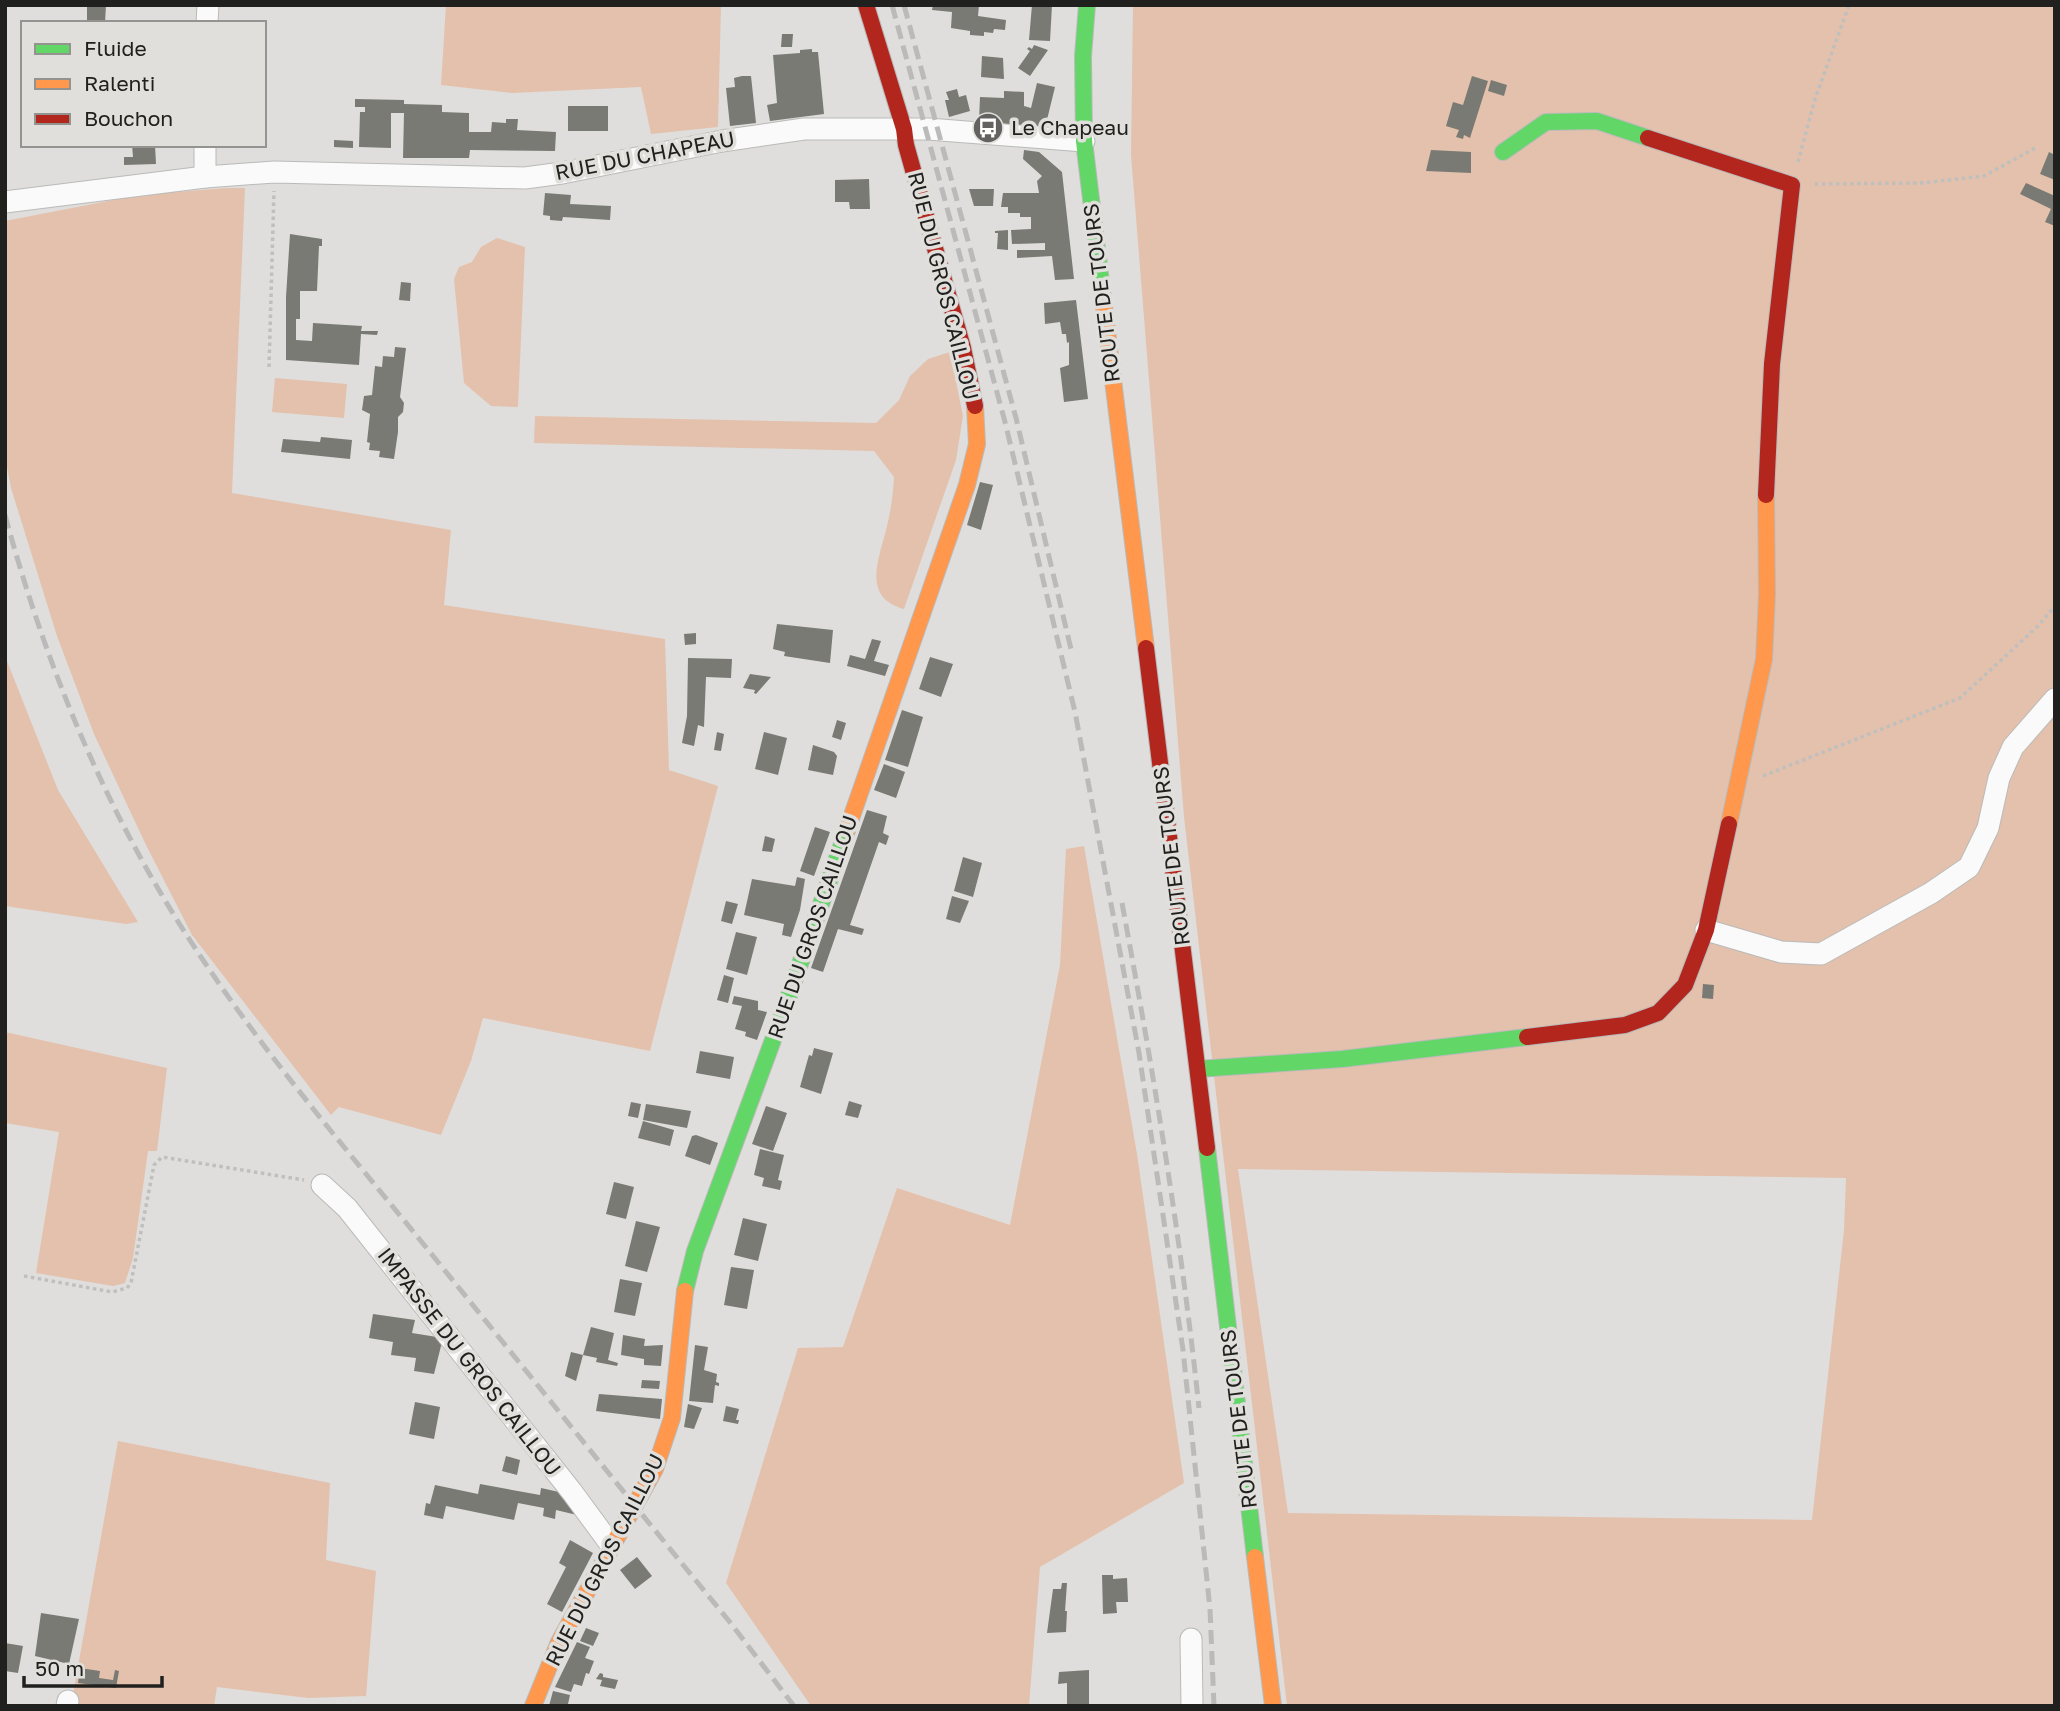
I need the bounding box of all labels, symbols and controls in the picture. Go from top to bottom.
legend [21,21,266,147]
text: Fluide [84,35,147,61]
text: Ralenti [84,70,155,96]
text: Bouchon [84,105,173,131]
bus stop icon: Le Chapeau [971,111,1005,145]
place label: Le Chapeau [1011,114,1129,140]
street label: RUE DU CHAPEAU [553,125,737,185]
street label: RUE DU GROS CAILLOU [903,169,985,403]
street label: ROUTE DE TOURS [1077,202,1125,384]
street label: ROUTE DE TOURS [1147,765,1195,947]
street label: RUE DU GROS CAILLOU [762,812,863,1042]
street label: IMPASSE DU GROS CAILLOU [373,1242,567,1481]
street label: ROUTE DE TOURS [1214,1328,1262,1510]
street label: RUE DU GROS CAILLOU [539,1449,669,1670]
scale bar [24,1644,163,1688]
text: 50 m [35,1655,84,1681]

